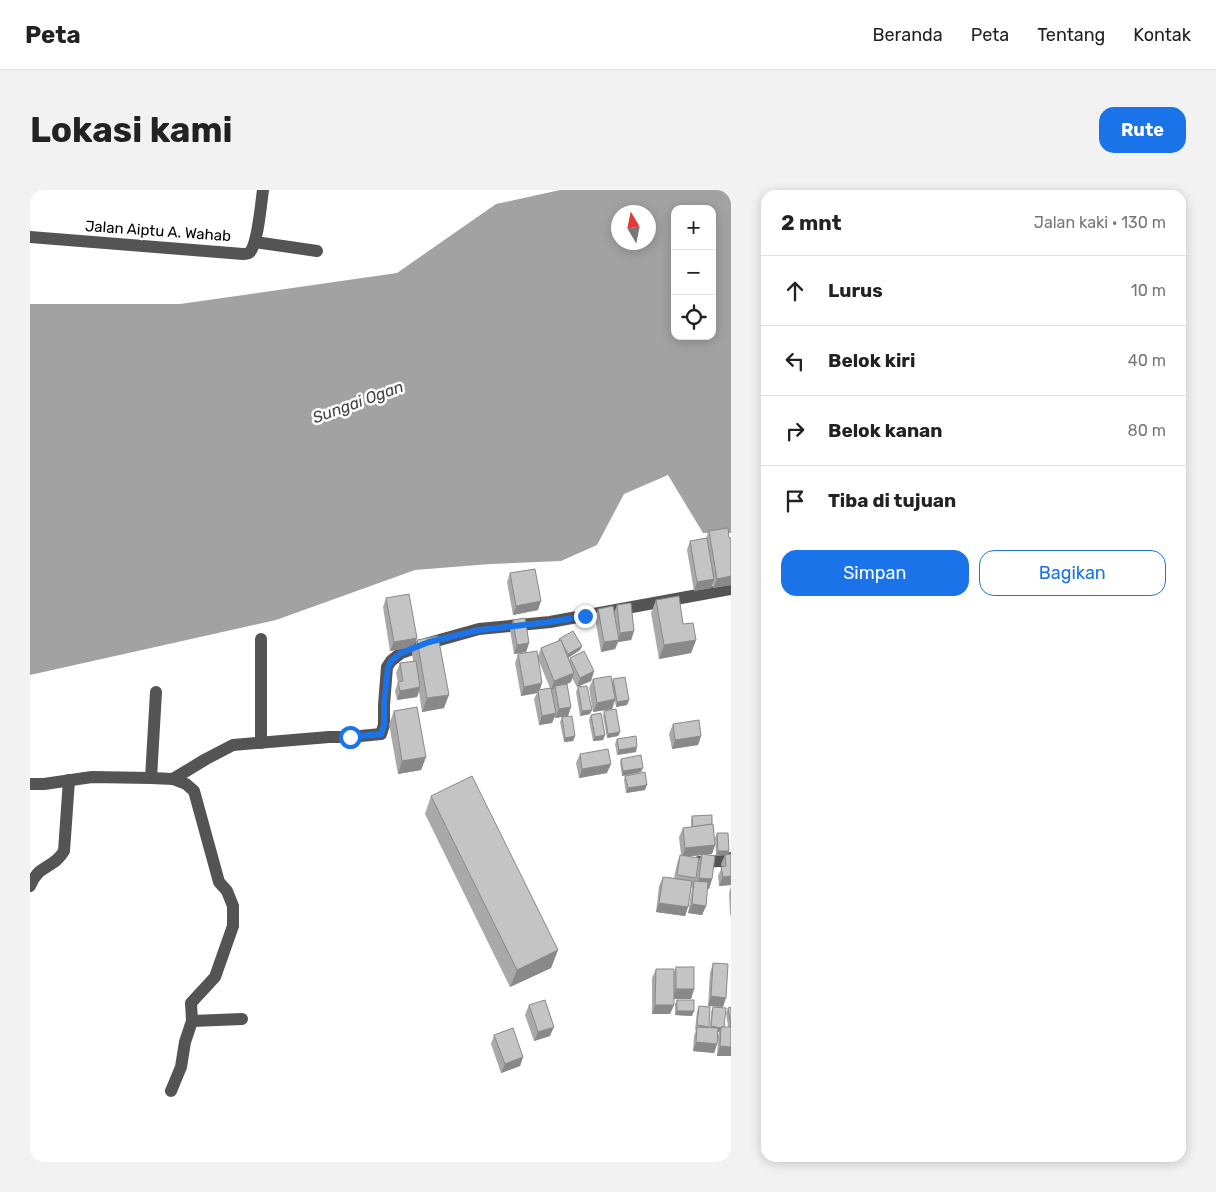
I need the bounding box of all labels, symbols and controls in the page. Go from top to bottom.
text: Peta [25,21,81,49]
text: Beranda [872,24,943,46]
text: Peta [971,24,1009,46]
text: Tentang [1037,24,1105,46]
text: Kontak [1133,24,1191,46]
button: Rute [1099,107,1186,153]
text: Lokasi kami [30,109,233,151]
north arrow [611,205,656,250]
map controls [671,205,716,340]
button: + [671,205,716,250]
text: 2 mnt [781,210,842,235]
text: Jalan kaki · 130 m [1034,213,1166,232]
street label: Jalan Aiptu A. Wahab [84,217,232,245]
button: − [671,250,716,295]
icon: ahead [781,277,809,305]
text: Lurus [828,279,883,302]
text: 10 m [1131,281,1166,300]
button: locate [671,295,716,340]
icon: left [781,347,809,375]
text: Belok kiri [828,349,915,372]
text: 40 m [1128,351,1166,370]
water label: Sungai Ogan [310,377,406,427]
icon: right [781,417,809,445]
text: Belok kanan [828,419,943,442]
text: 80 m [1128,421,1166,440]
icon: arrive [781,487,809,515]
text: Tiba di tujuan [828,489,956,512]
button: Simpan [781,550,969,596]
button: Bagikan [979,550,1166,596]
route end [574,605,597,628]
route start [339,726,362,749]

